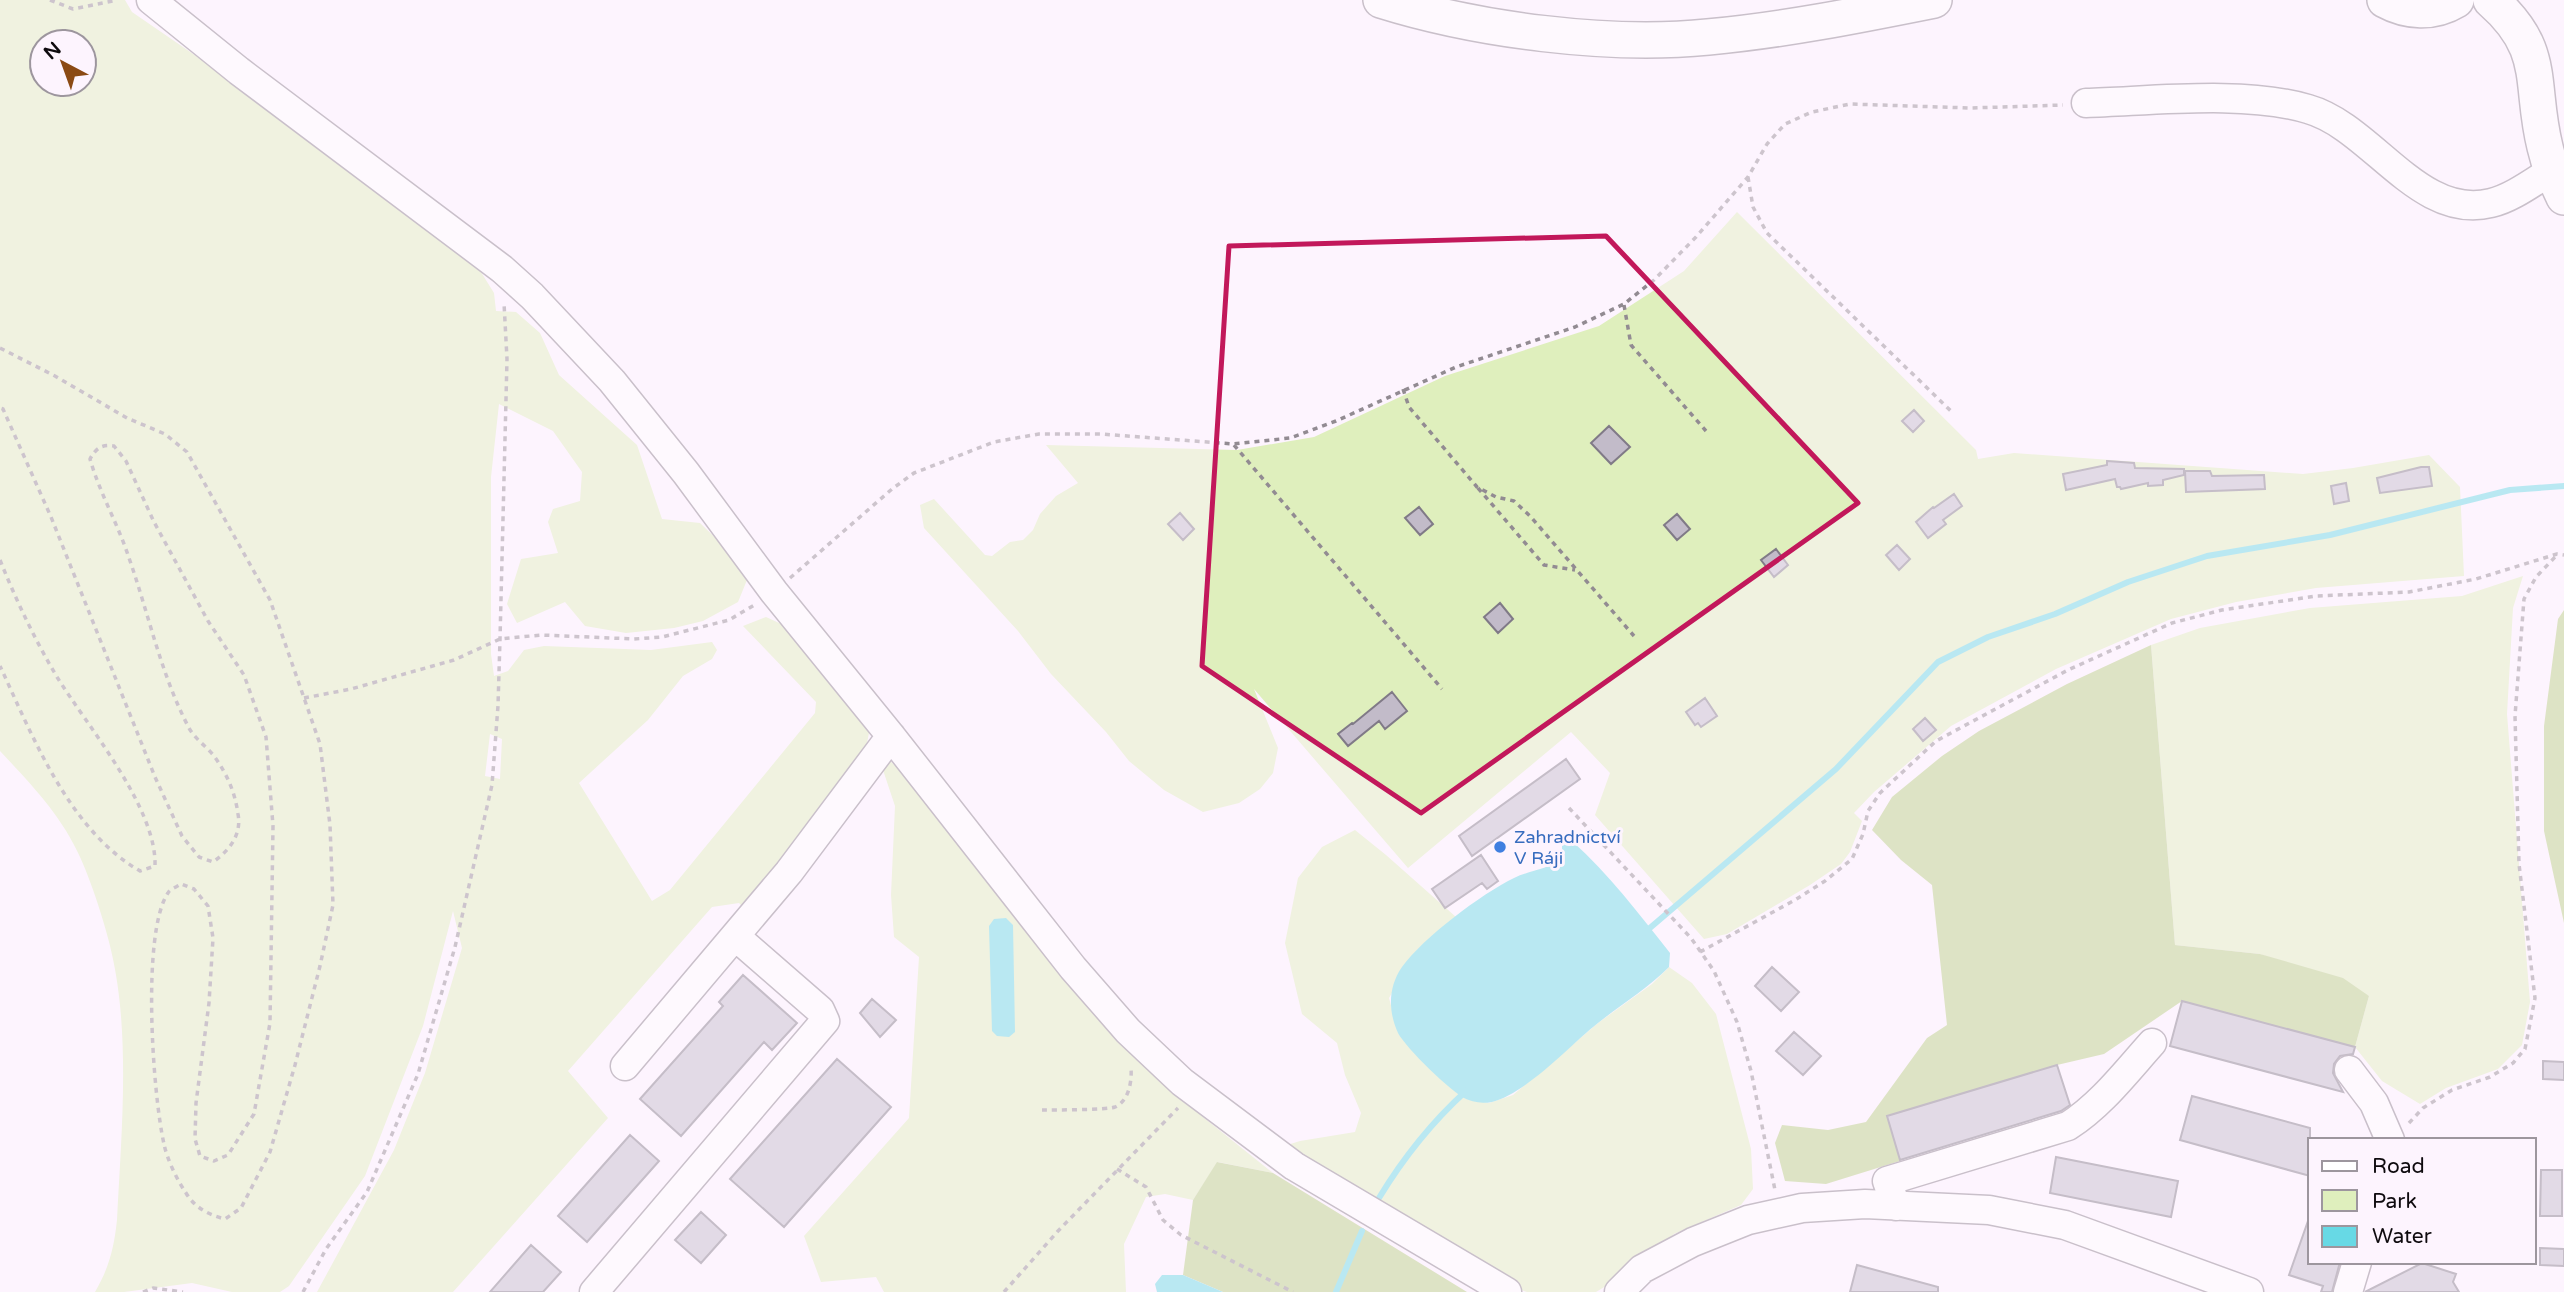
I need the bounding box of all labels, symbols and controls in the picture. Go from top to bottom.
north arrow [28,28,98,98]
text: N [40,38,65,64]
place label: Zahradnictví V Ráji [1514,826,1621,869]
marker: Zahradnictví V Ráji [1492,839,1508,855]
legend [2308,1138,2536,1264]
text: Road [2372,1154,2425,1179]
text: Park [2372,1189,2417,1214]
text: Water [2372,1224,2432,1249]

